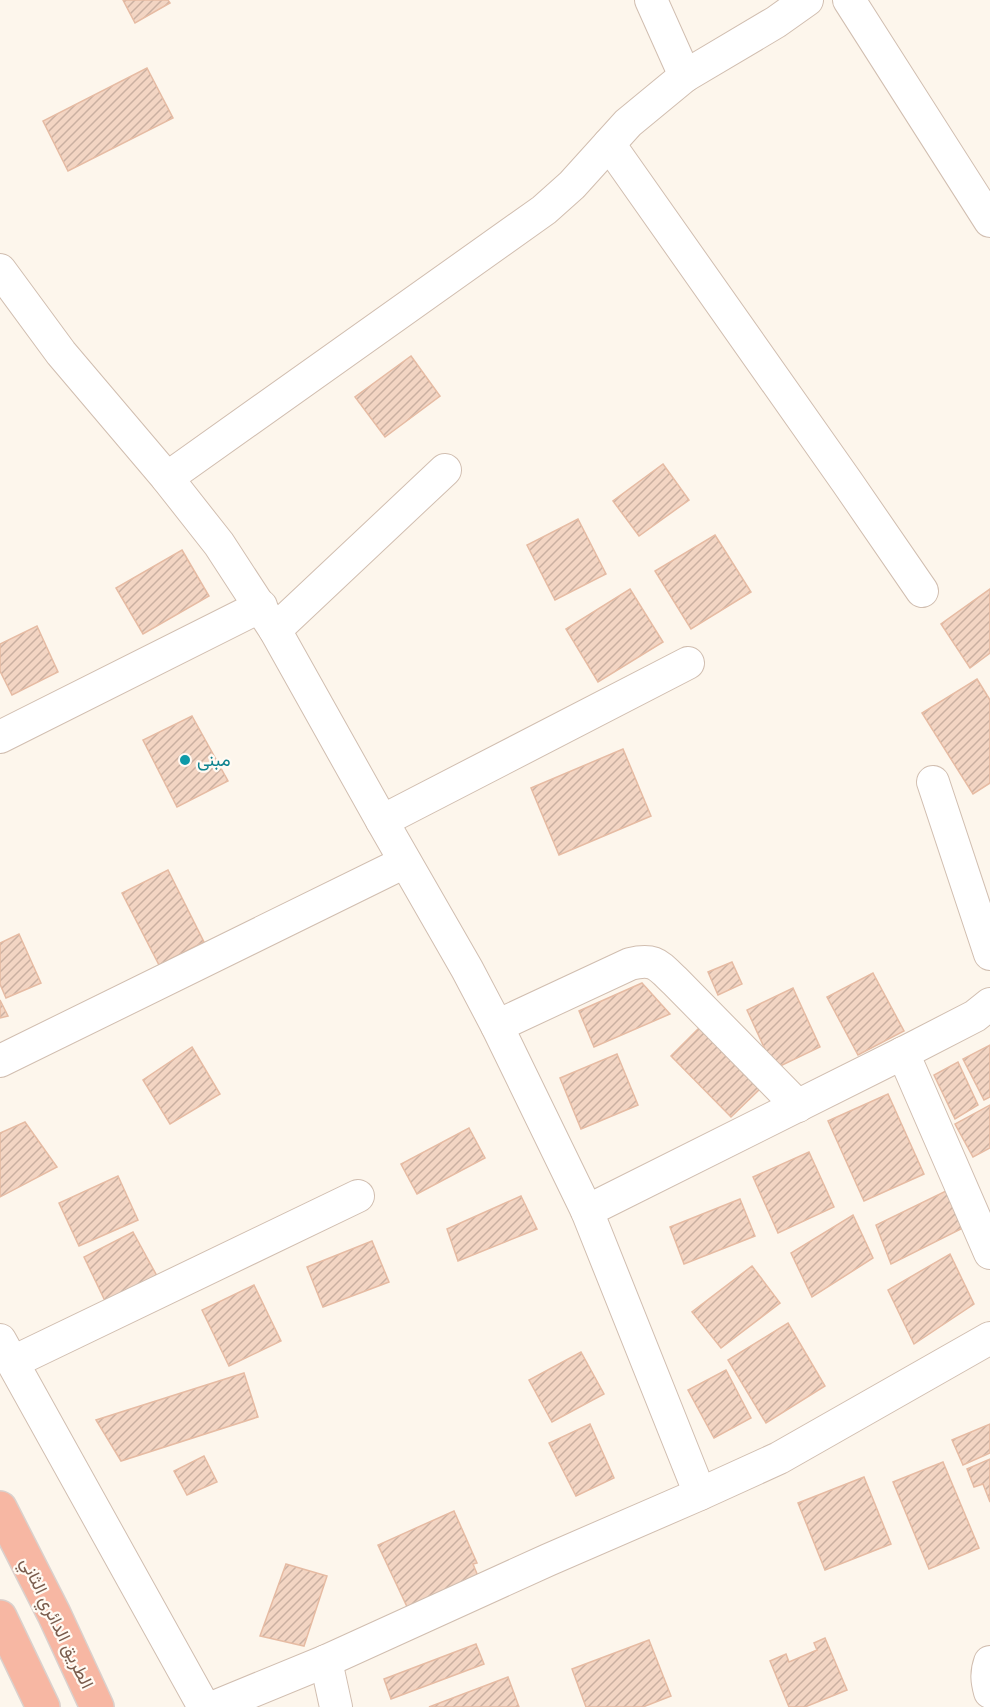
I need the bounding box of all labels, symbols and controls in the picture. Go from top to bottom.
place label: مبنى [197,748,231,771]
marker: مبنى [178,753,192,767]
street label: الطريق الدائري الثاني [12,1553,99,1694]

